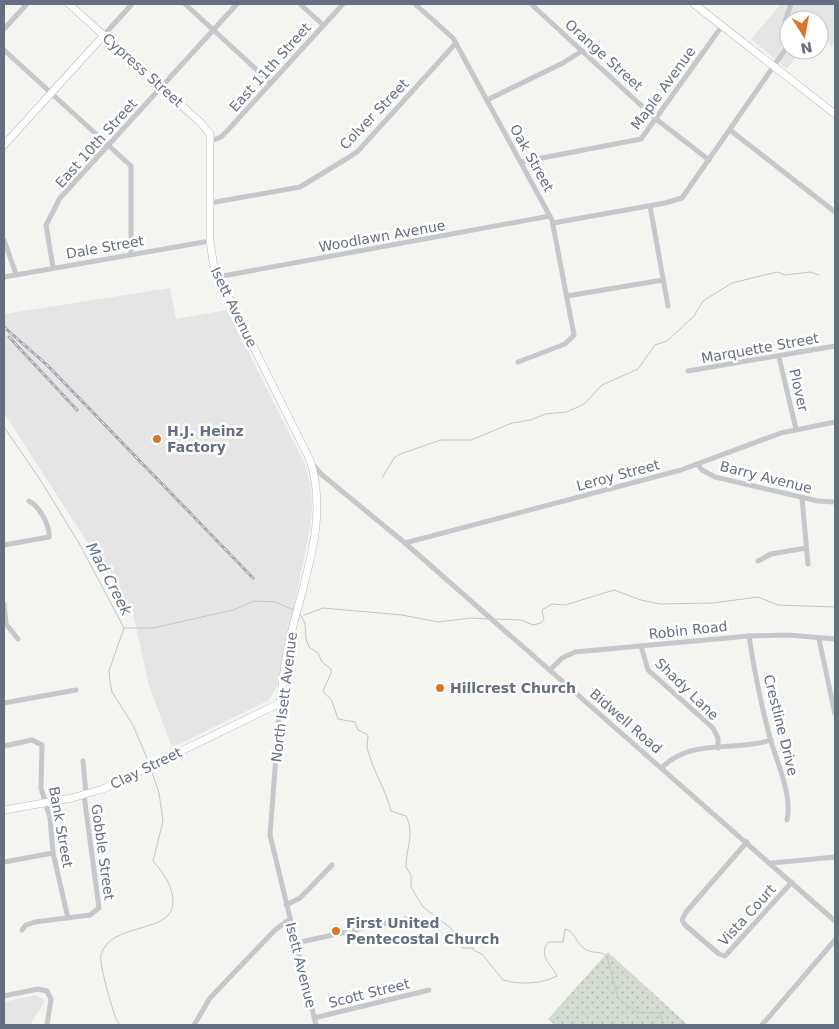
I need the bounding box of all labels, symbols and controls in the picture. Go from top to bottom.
north arrow [779,10,829,60]
street label: Orange Street [562,16,646,94]
street label: East 11th Street [226,19,314,115]
street label: Cypress Street [100,30,187,111]
text: N [799,39,814,57]
street label: Maple Avenue [628,43,698,133]
street label: Colver Street [336,75,412,153]
street label: East 10th Street [52,95,140,191]
street label: Oak Street [507,121,557,195]
street label: Woodlawn Avenue [317,217,447,255]
street label: Dale Street [65,232,146,262]
street label: Isett Avenue [208,264,260,350]
street label: Marquette Street [700,330,821,366]
street label: Plover [786,367,812,413]
place label: H.J. Heinz Factory [167,423,244,455]
marker: H.J. Heinz Factory [151,433,163,445]
street label: Leroy Street [575,456,662,494]
street label: Barry Avenue [718,458,814,496]
water label: Mad Creek [82,539,136,620]
street label: Robin Road [648,618,728,642]
street label: North Isett Avenue [268,631,300,763]
street label: Shady Lane [652,655,722,723]
street label: Crestline Drive [761,673,801,777]
place label: Hillcrest Church [450,680,576,696]
marker: Hillcrest Church [434,682,446,694]
street label: Bidwell Road [587,686,665,756]
street label: Clay Street [108,744,185,792]
street label: Bank Street [46,785,76,869]
street label: Gobble Street [88,803,118,901]
street label: Vista Court [715,880,779,949]
place label: First United Pentecostal Church [346,915,499,947]
street label: Isett Avenue [283,921,319,1009]
marker: First United Pentecostal Church [330,925,342,937]
street label: Scott Street [327,975,412,1011]

